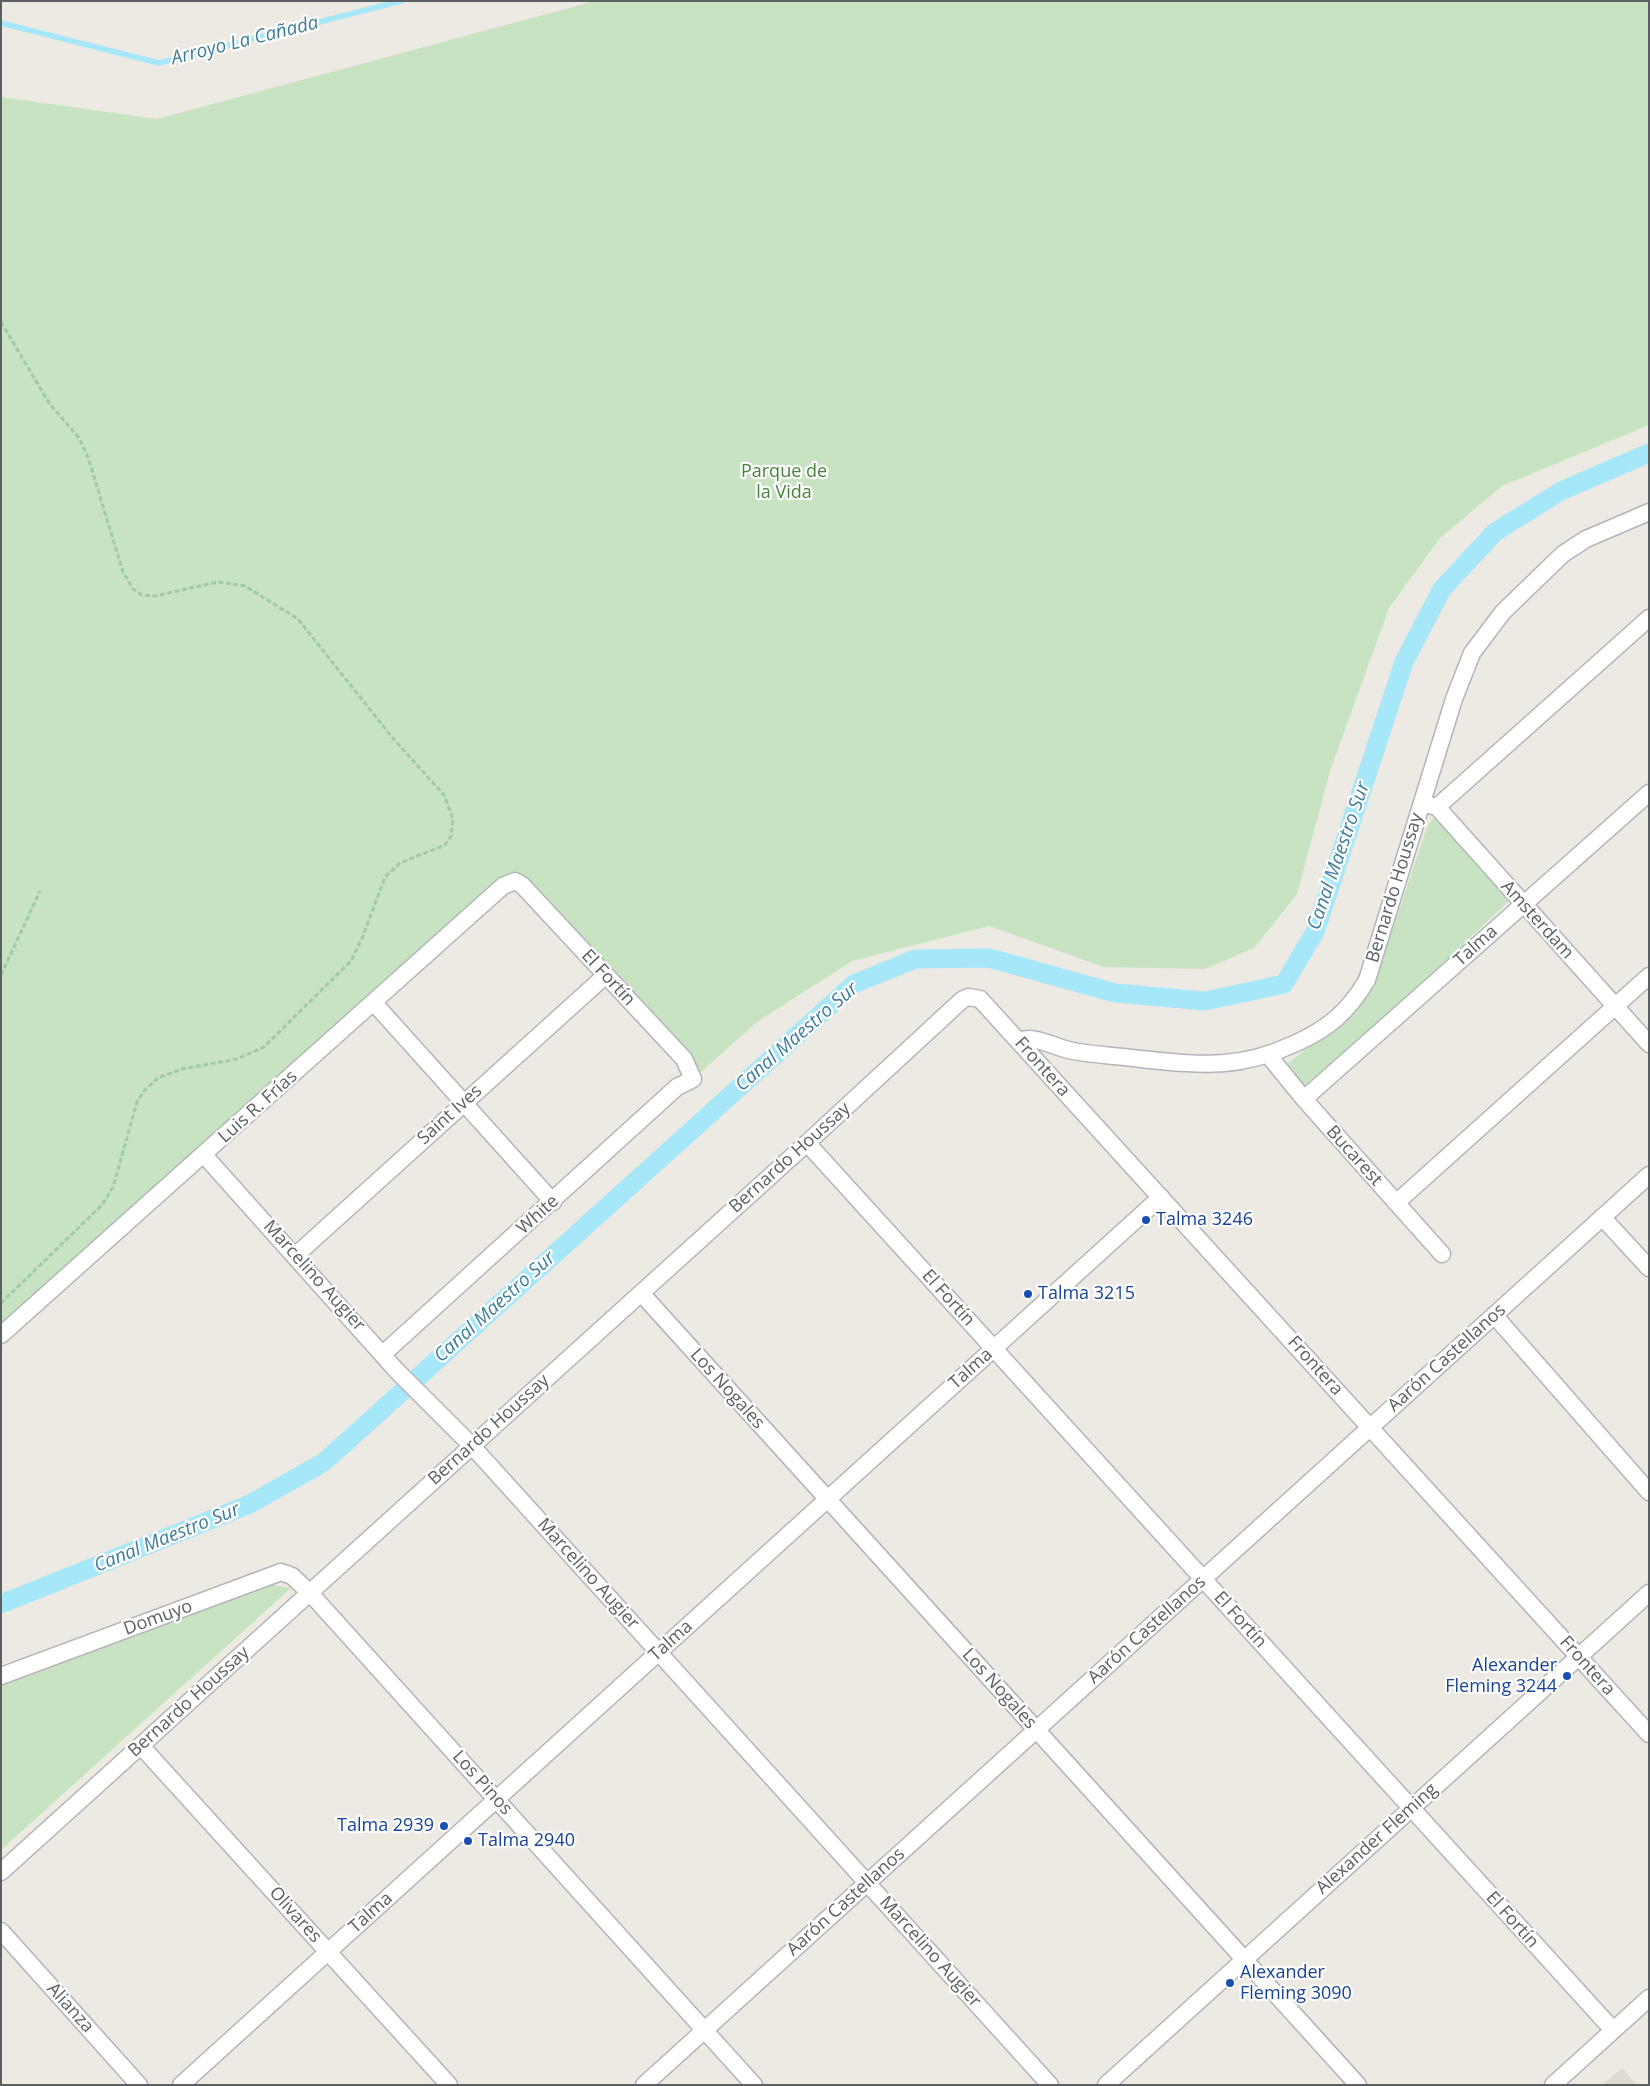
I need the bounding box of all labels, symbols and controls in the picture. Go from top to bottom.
water label: Arroyo La Cañada [169,12,321,70]
park label: Parque de la Vida [741,461,827,504]
water label: Canal Maestro Sur [1303,779,1375,933]
street label: Bernardo Houssay [1362,811,1428,965]
street label: Amsterdam [1496,876,1578,964]
street label: Talma [1450,921,1502,971]
street label: El Fortín [577,946,639,1010]
water label: Canal Maestro Sur [731,978,863,1096]
street label: Frontera [1010,1033,1074,1101]
street label: Luis R. Frías [214,1066,302,1148]
street label: Saint Ives [413,1080,487,1150]
street label: Bernardo Houssay [725,1098,855,1218]
street label: Bucarest [1321,1121,1387,1191]
street label: White [513,1191,563,1239]
place label: Talma 3246 [1156,1209,1253,1231]
marker: Talma 3246 [1140,1214,1152,1226]
street label: Marcelino Augier [258,1216,370,1336]
water label: Canal Maestro Sur [430,1247,560,1367]
street label: El Fortín [917,1265,979,1331]
place label: Talma 3215 [1038,1283,1135,1305]
marker: Talma 3215 [1022,1288,1034,1300]
street label: Aarón Castellanos [1384,1299,1510,1417]
street label: Frontera [1283,1332,1347,1400]
street label: Los Nogales [685,1344,769,1434]
street label: Talma [945,1344,997,1394]
street label: Bernardo Houssay [424,1370,554,1490]
water label: Canal Maestro Sur [91,1498,243,1578]
street label: Marcelino Augier [532,1514,644,1634]
street label: Aarón Castellanos [1084,1571,1210,1689]
street label: El Fortín [1209,1587,1271,1653]
street label: Domuyo [121,1596,195,1640]
street label: Talma [645,1616,697,1666]
street label: Frontera [1555,1632,1619,1700]
street label: Bernardo Houssay [124,1642,254,1762]
street label: Los Nogales [957,1644,1041,1734]
place label: Alexander Fleming 3244 [1445,1655,1557,1698]
marker: Alexander Fleming 3244 [1561,1670,1573,1682]
street label: Los Pinos [447,1746,517,1820]
street label: Alexander Fleming [1312,1779,1442,1899]
place label: Talma 2939 [337,1815,434,1837]
marker: Talma 2939 [438,1820,450,1832]
place label: Talma 2940 [478,1830,575,1852]
marker: Talma 2940 [462,1835,474,1847]
street label: Aarón Castellanos [783,1843,909,1961]
street label: Olivares [264,1882,326,1948]
street label: El Fortín [1481,1887,1543,1953]
street label: Talma [345,1888,397,1938]
street label: Marcelino Augier [874,1892,986,2012]
place label: Alexander Fleming 3090 [1240,1962,1352,2005]
marker: Alexander Fleming 3090 [1224,1977,1236,1989]
street label: Alianza [42,1978,98,2038]

